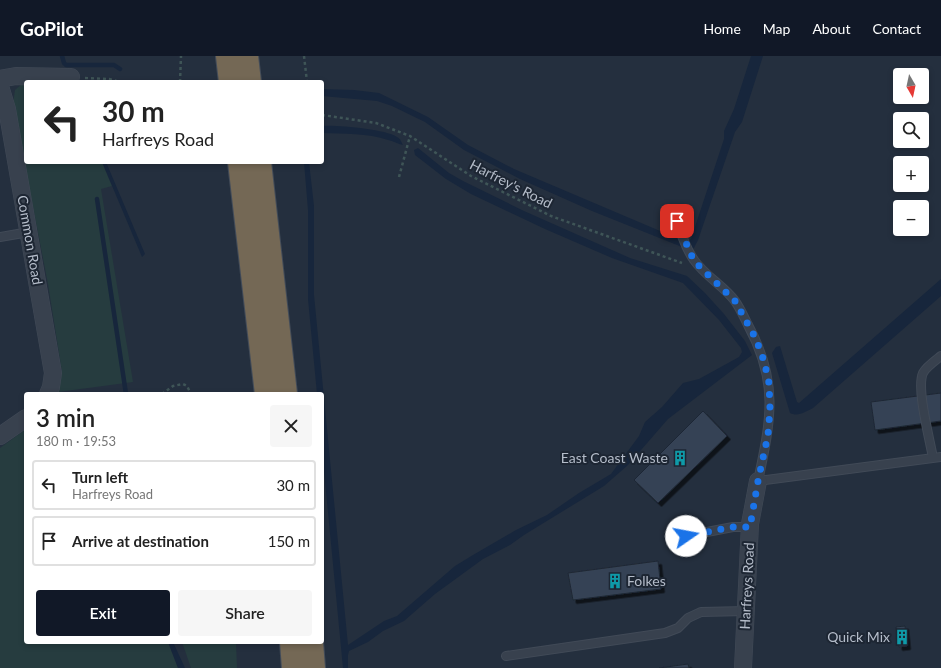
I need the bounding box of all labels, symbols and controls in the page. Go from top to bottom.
text: GoPilot [20,17,83,40]
text: Home [703,20,741,37]
text: Map [763,20,790,37]
text: About [812,20,850,37]
text: Contact [872,20,921,37]
north arrow [893,68,929,104]
map controls [893,68,929,236]
text: 30 m [102,94,165,128]
icon: left [36,96,88,148]
button: search [893,112,929,148]
text: Harfreys Road [102,128,214,150]
street label: Harfrey's Road [467,156,555,212]
button: + [893,156,929,192]
street label: Common Road [14,194,47,286]
button: − [893,200,929,236]
pin [660,204,694,238]
icon: arrive [666,210,688,232]
text: 3 min [36,403,95,432]
button: close [270,405,312,447]
text: 180 m · 19:53 [36,433,116,449]
place label: East Coast Waste [561,449,668,466]
building icon: East Coast Waste [671,449,689,467]
text: Turn left [72,468,128,486]
icon: left [38,474,60,496]
text: 30 m [276,476,310,494]
text: Harfreys Road [72,486,153,502]
position arrow [665,515,707,557]
icon: arrive [38,530,60,552]
text: Arrive at destination [72,532,209,550]
text: 150 m [268,532,310,550]
street label: Harfreys Road [736,542,757,630]
building icon: Folkes [606,572,624,590]
place label: Folkes [627,572,666,589]
button: Exit [36,590,170,636]
button: Share [178,590,312,636]
place label: Quick Mix [827,628,890,645]
building icon: Quick Mix [893,628,911,646]

